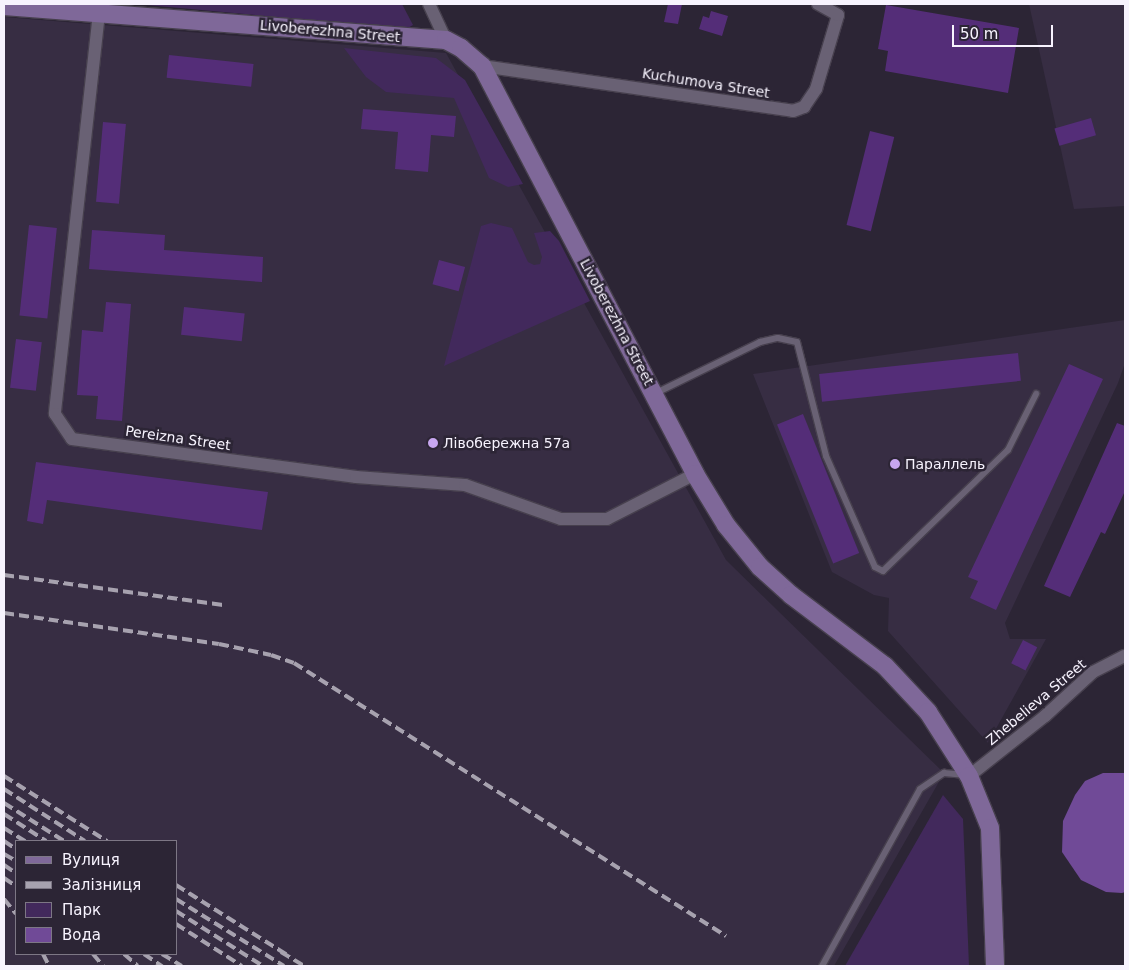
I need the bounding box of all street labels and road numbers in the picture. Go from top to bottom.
street label: Livoberezhna Street [259,16,401,46]
street label: Kuchumova Street [641,65,771,101]
street label: Livoberezhna Street [577,256,657,388]
street label: Pereizna Street [124,422,232,454]
street label: Zhebelieva Street [983,655,1089,749]

